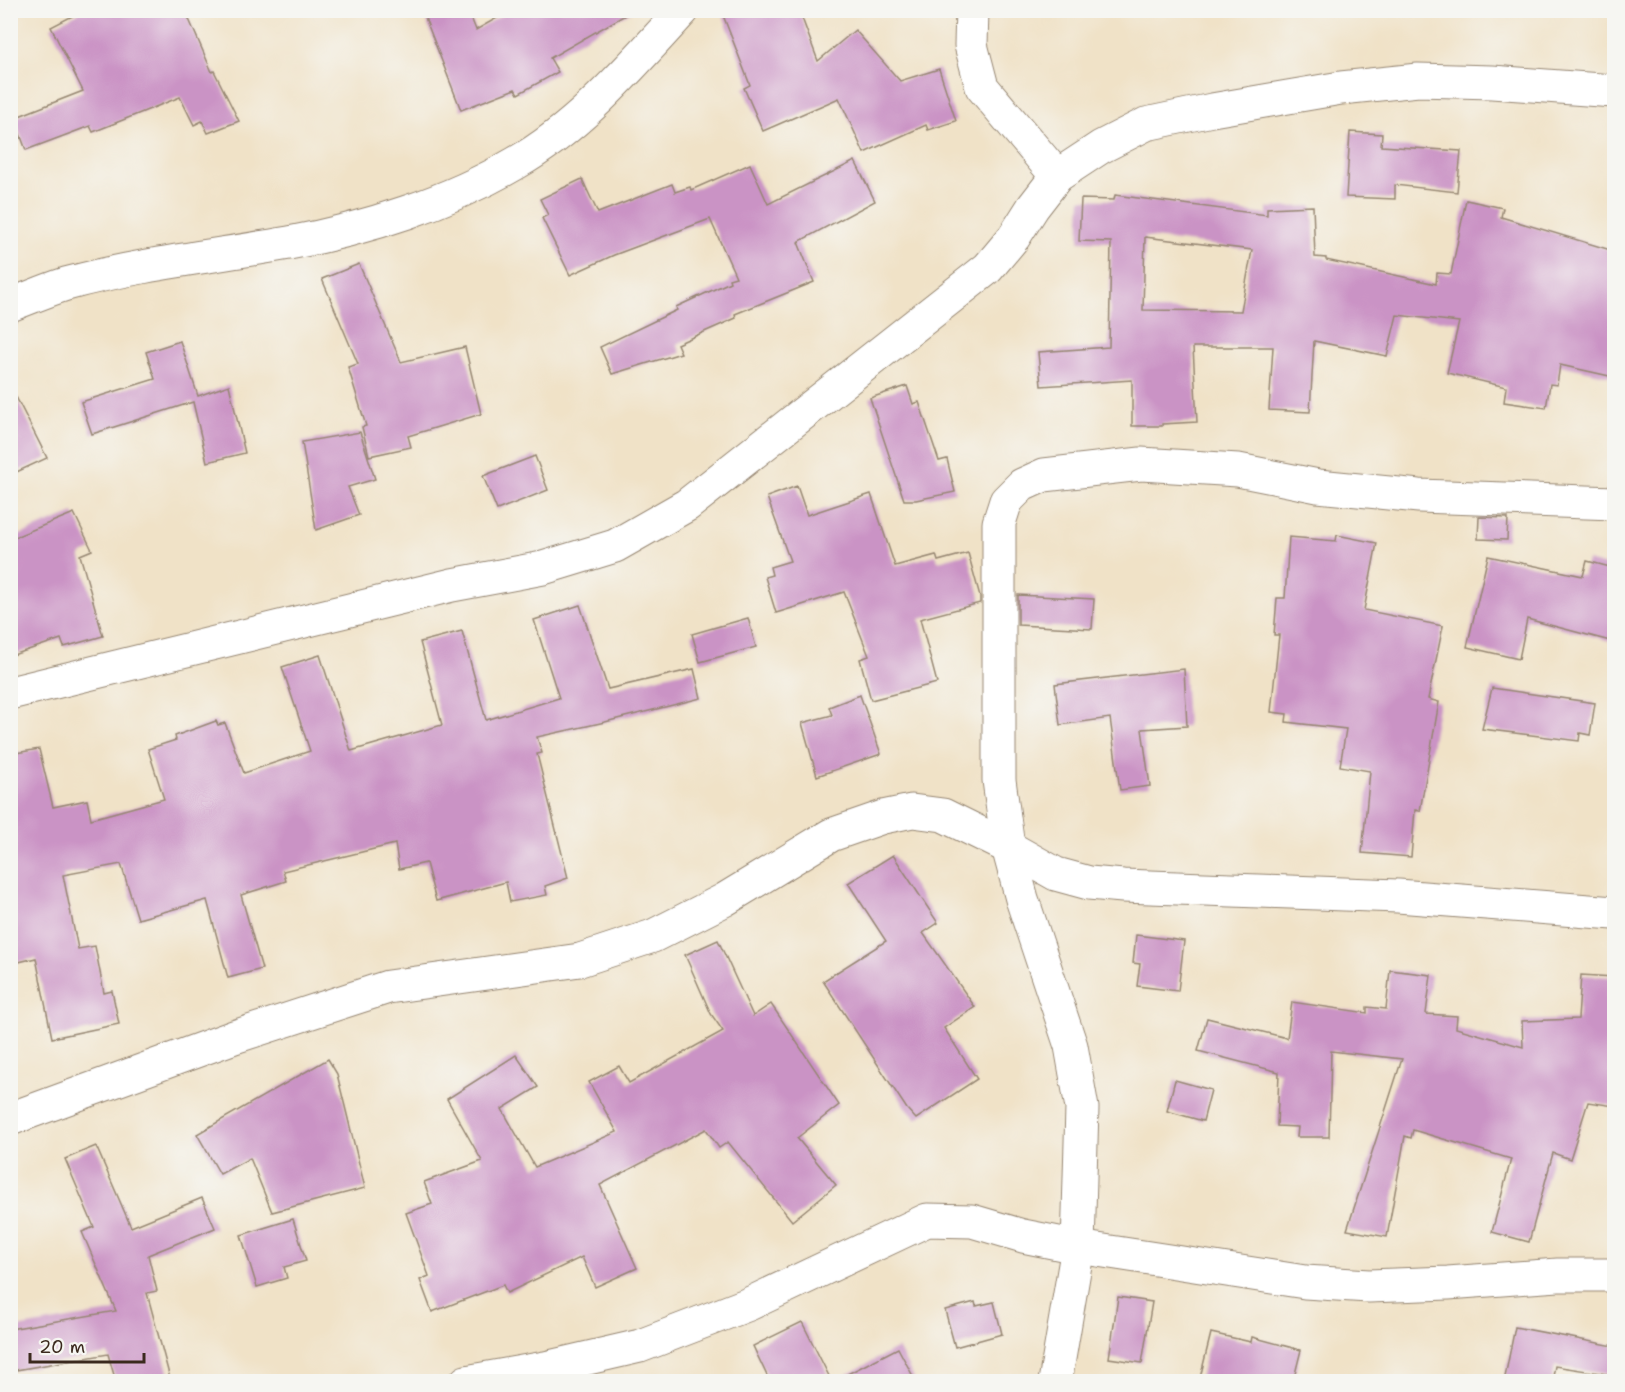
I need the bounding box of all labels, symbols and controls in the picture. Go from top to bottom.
scale bar [30,1326,144,1364]
text: 20 m [39,1335,85,1359]

